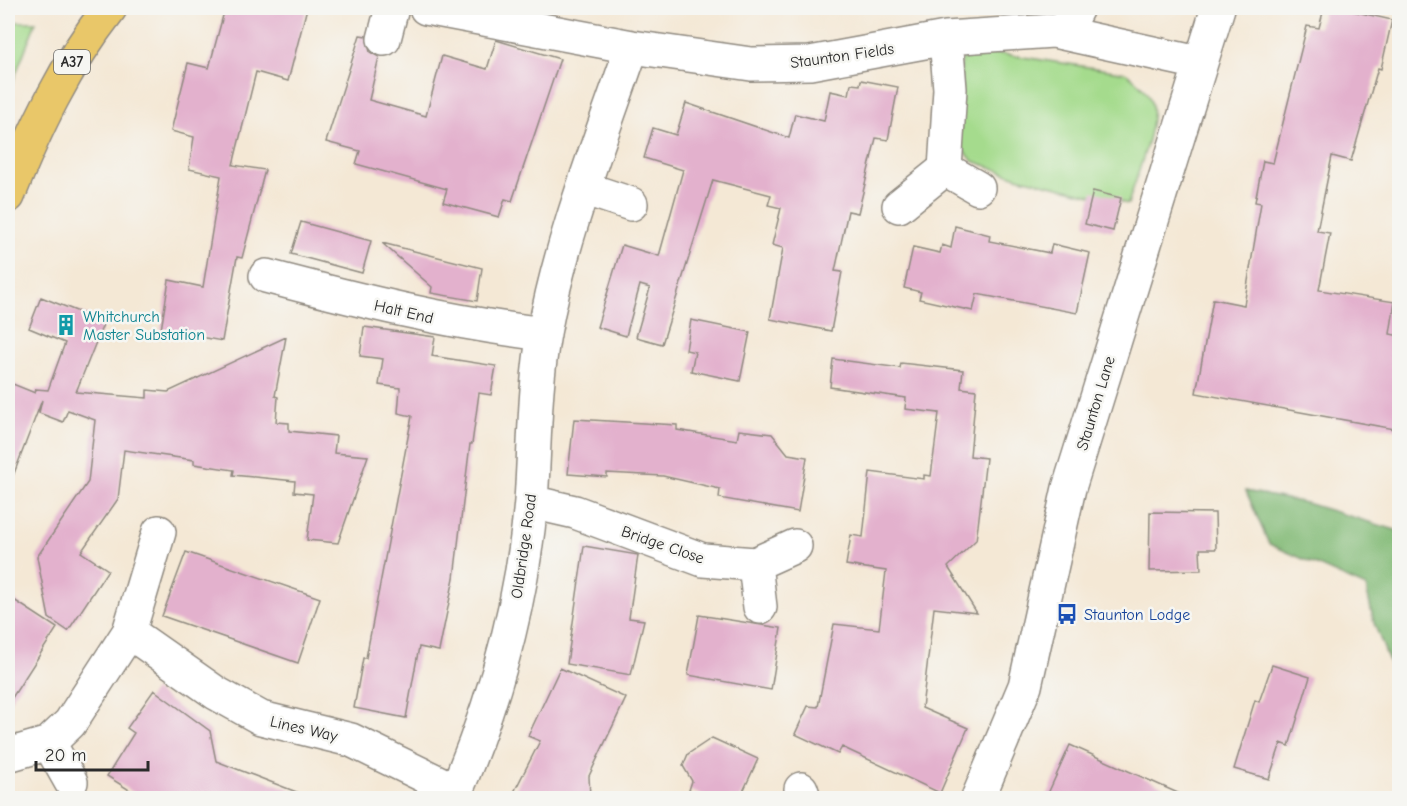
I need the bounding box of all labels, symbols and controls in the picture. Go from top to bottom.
street label: Staunton Fields [789,40,895,72]
road number: A37 [54,50,90,74]
street label: Halt End [372,296,435,328]
place label: Whitchurch Master Substation [83,308,205,344]
building icon: Whitchurch Master Substation [54,313,78,337]
street label: Staunton Lane [1073,354,1119,453]
street label: Oldbridge Road [508,493,540,600]
street label: Bridge Close [619,522,707,568]
bus stop icon: Staunton Lodge [1055,602,1079,626]
place label: Staunton Lodge [1084,606,1190,624]
street label: Lines Way [268,712,340,746]
scale bar [36,734,148,772]
text: 20 m [45,745,86,766]

